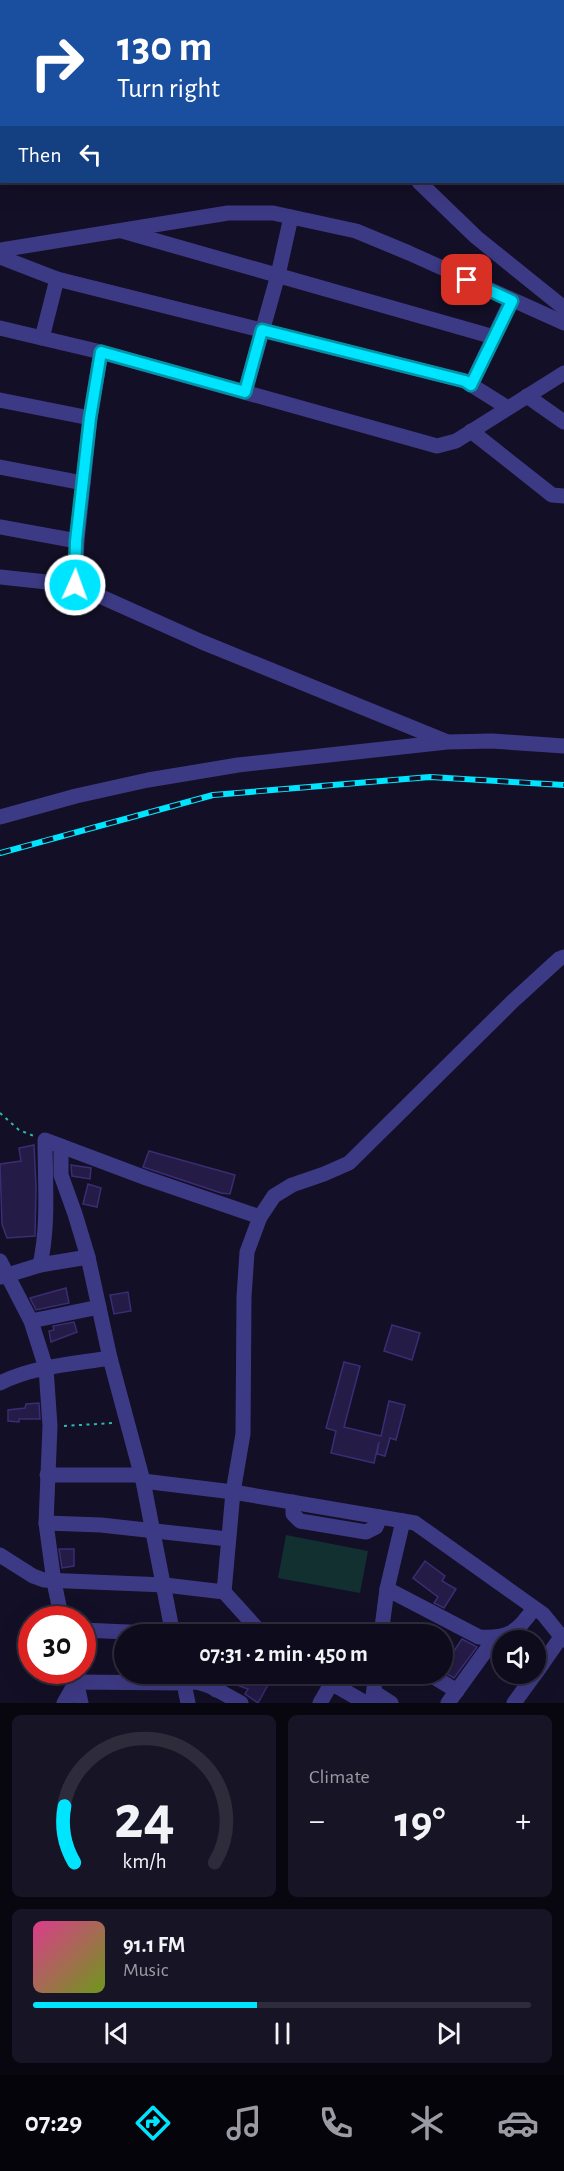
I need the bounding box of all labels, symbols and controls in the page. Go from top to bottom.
icon: right [18,24,96,102]
text: 130 m [117,26,212,68]
text: Turn right [117,75,220,102]
icon: left [74,138,107,171]
text: Then [18,144,62,166]
pin [441,254,492,305]
icon: arrive [450,263,483,296]
position arrow [43,553,107,617]
speed limit sign: 30 [18,1606,96,1684]
map controls [492,1630,546,1684]
button: sound [492,1630,546,1684]
text: 07:31 · 2 min · 450 m [199,1643,368,1665]
text: Climate [309,1767,370,1787]
text: 24 [114,1787,174,1849]
text: 19° [394,1800,446,1845]
text: − [309,1805,325,1838]
text: + [515,1805,531,1838]
text: km/h [122,1851,166,1872]
text: 91.1 FM [123,1934,185,1956]
text: Music [123,1960,169,1980]
icon: previous [100,2017,133,2050]
icon: pause [266,2017,299,2050]
icon: next [432,2017,465,2050]
icon: directions [132,2102,174,2144]
icon: music [223,2102,265,2144]
icon: phone [315,2102,357,2144]
icon: climate [406,2102,448,2144]
icon: car [497,2102,539,2144]
text: 07:29 [25,2109,82,2136]

